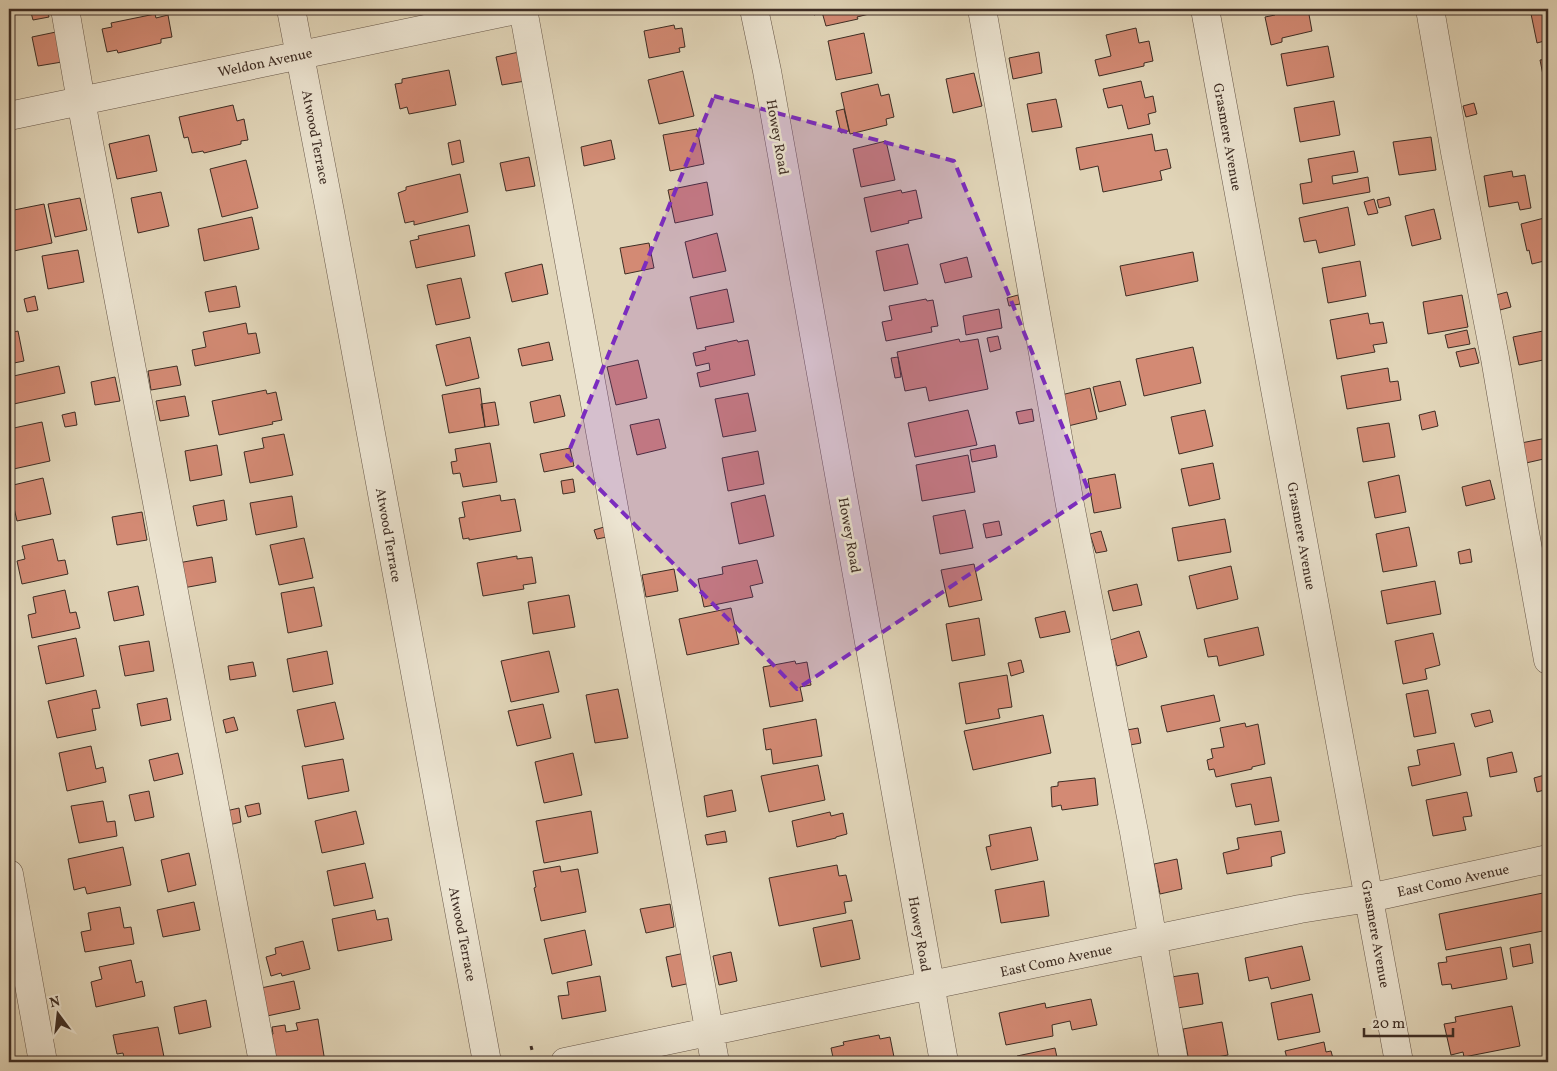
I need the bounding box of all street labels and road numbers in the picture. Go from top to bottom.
street label: Weldon Avenue [216,44,315,83]
street label: Grasmere Avenue [1208,82,1245,193]
street label: Atwood Terrace [296,88,333,187]
street label: Howey Road [761,98,793,177]
street label: Grasmere Avenue [1282,481,1319,592]
street label: Atwood Terrace [370,486,405,584]
street label: Howey Road [833,496,865,575]
street label: East Como Avenue [1396,860,1511,903]
street label: Grasmere Avenue [1356,879,1393,990]
street label: Atwood Terrace [443,885,480,984]
street label: Howey Road [903,895,935,974]
street label: East Como Avenue [999,940,1114,983]

